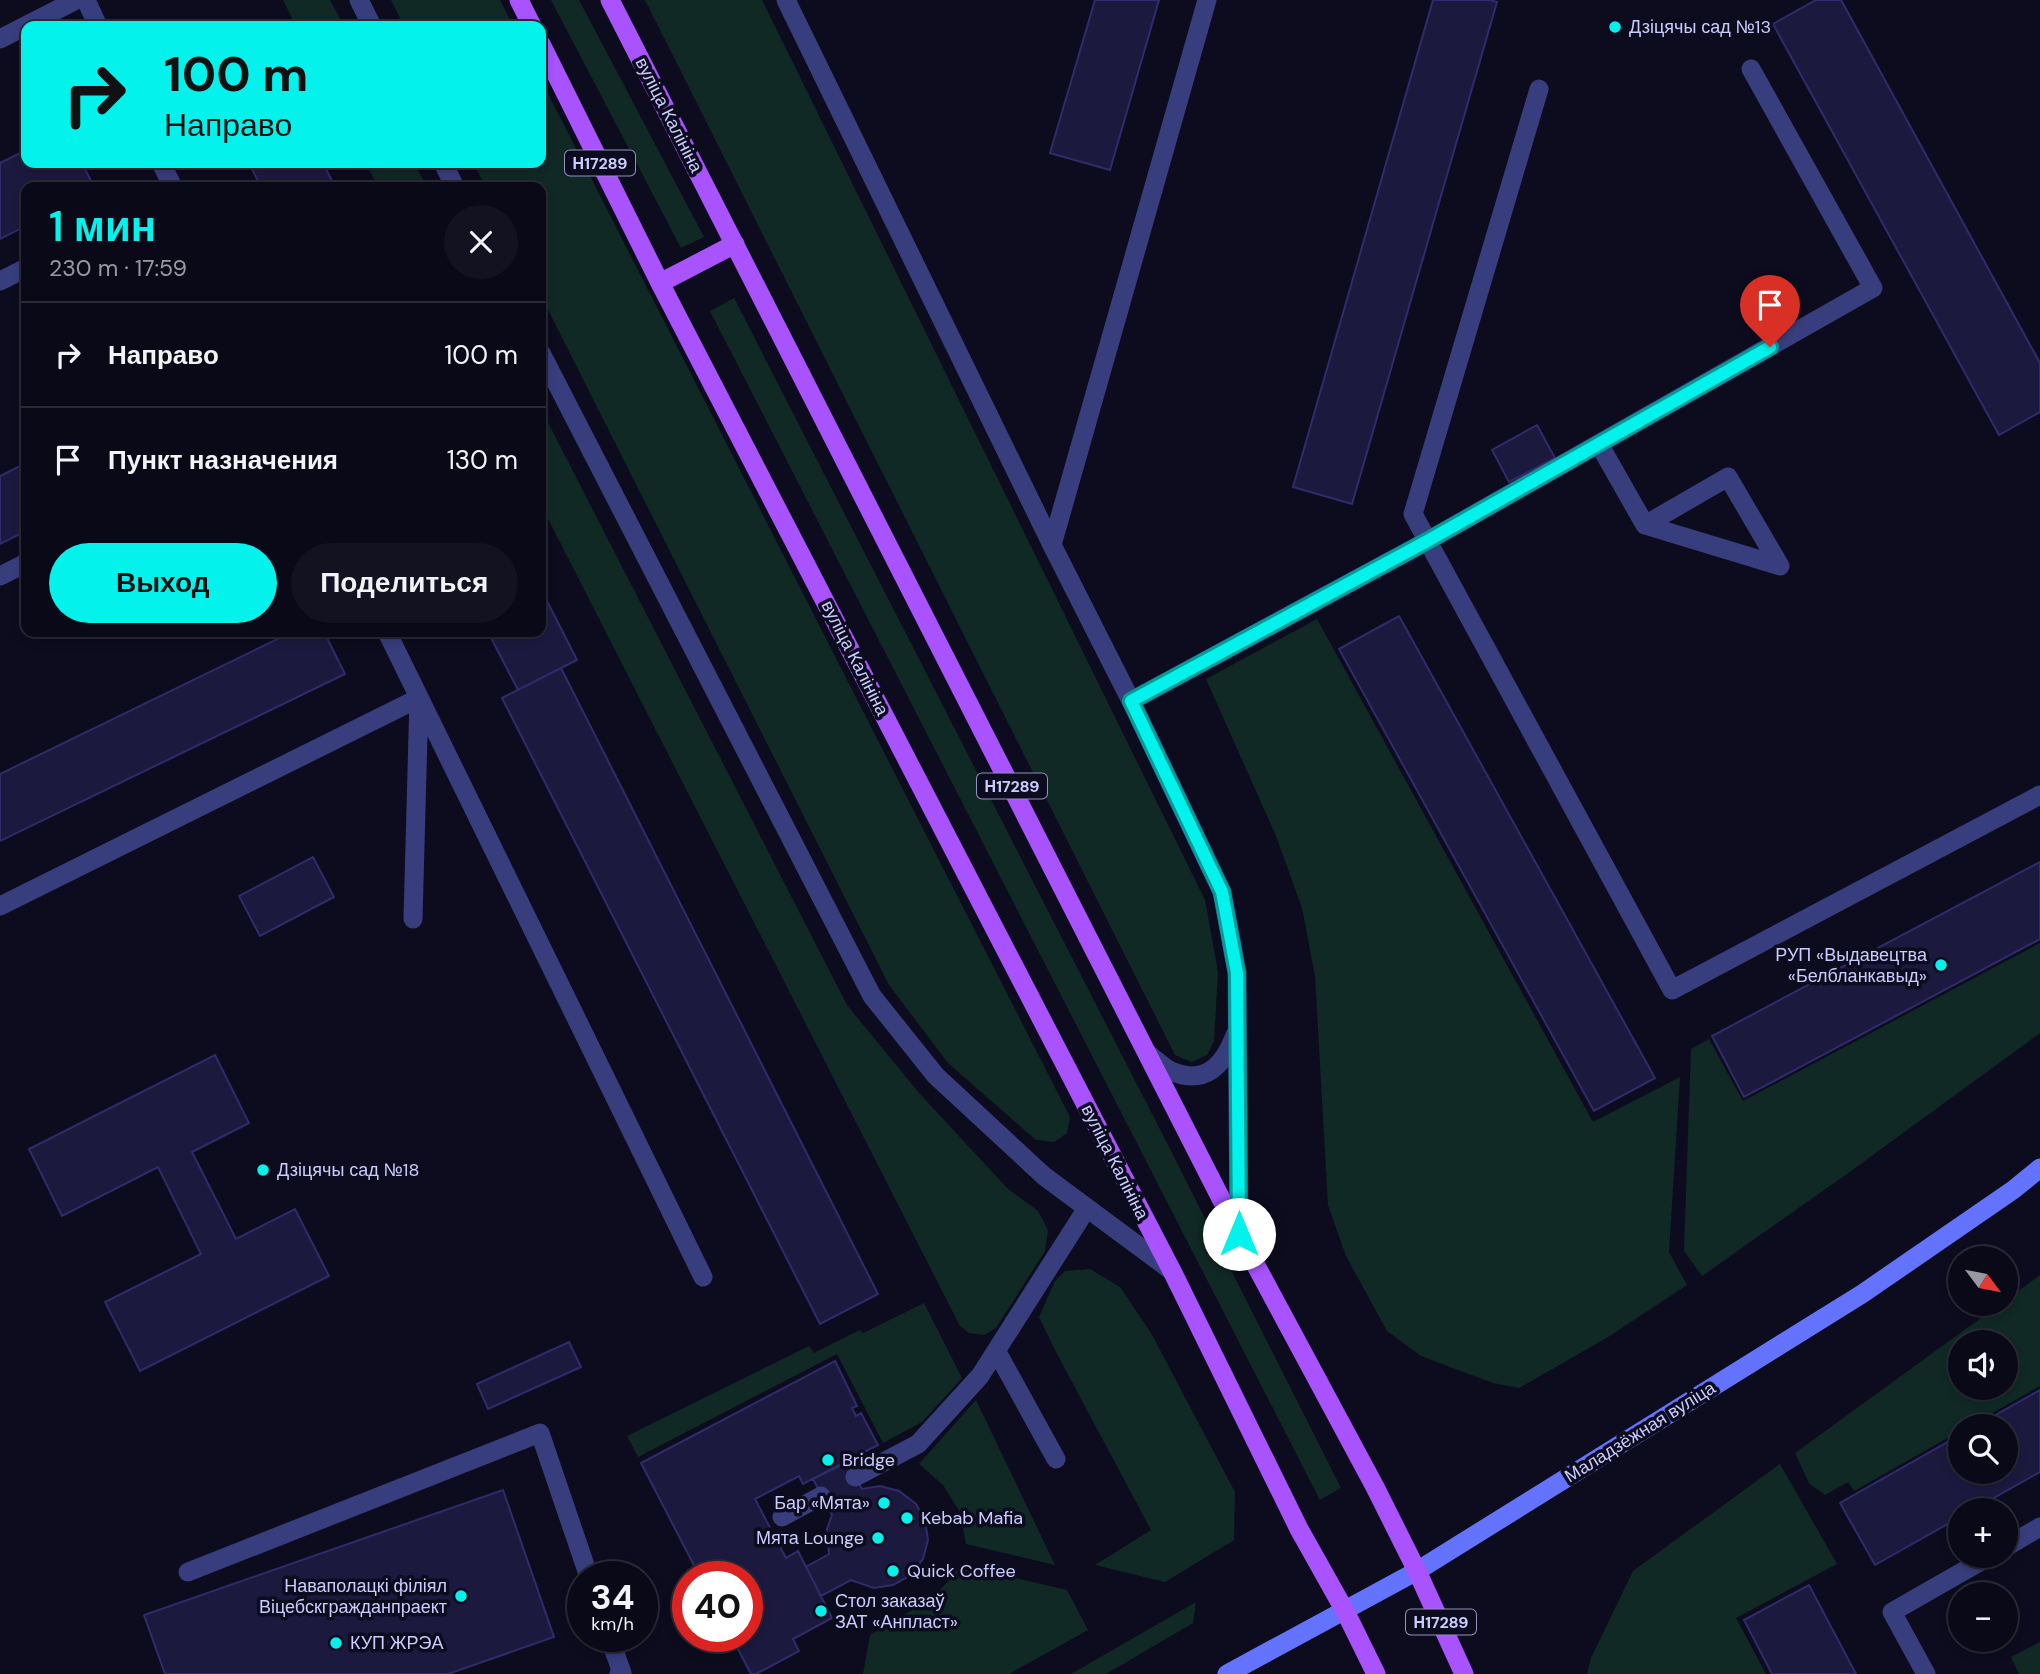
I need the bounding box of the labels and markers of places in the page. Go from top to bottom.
place label: Дзіцячы сад №13 [1629,15,1771,39]
marker: Дзіцячы сад №13 [1607,19,1623,35]
pin [1740,275,1800,347]
place label: РУП «Выдавецтва «Белбланкавыд» [1775,943,1928,988]
marker: РУП «Выдавецтва «Белбланкавыд» [1933,957,1949,973]
place label: Дзіцячы сад №18 [277,1158,419,1182]
marker: Дзіцячы сад №18 [255,1162,271,1178]
place label: Bridge [842,1448,895,1472]
marker: Bridge [820,1452,836,1468]
place label: Бар «Мята» [774,1491,870,1515]
marker: Бар «Мята» [876,1495,892,1511]
place label: Kebab Mafia [921,1506,1023,1530]
marker: Kebab Mafia [899,1510,915,1526]
place label: Мята Lounge [756,1526,864,1550]
marker: Мята Lounge [870,1530,886,1546]
place label: Quick Coffee [907,1559,1016,1583]
marker: Quick Coffee [885,1563,901,1579]
place label: Наваполацкі філіял Віцебскгражданпраект [259,1574,447,1619]
marker: Наваполацкі філіял Віцебскгражданпраект [453,1588,469,1604]
place label: Стол заказаў ЗАТ «Анпласт» [835,1589,958,1634]
marker: Стол заказаў ЗАТ «Анпласт» [813,1603,829,1619]
place label: КУП ЖРЭА [350,1631,443,1655]
marker: КУП ЖРЭА [328,1635,344,1651]

